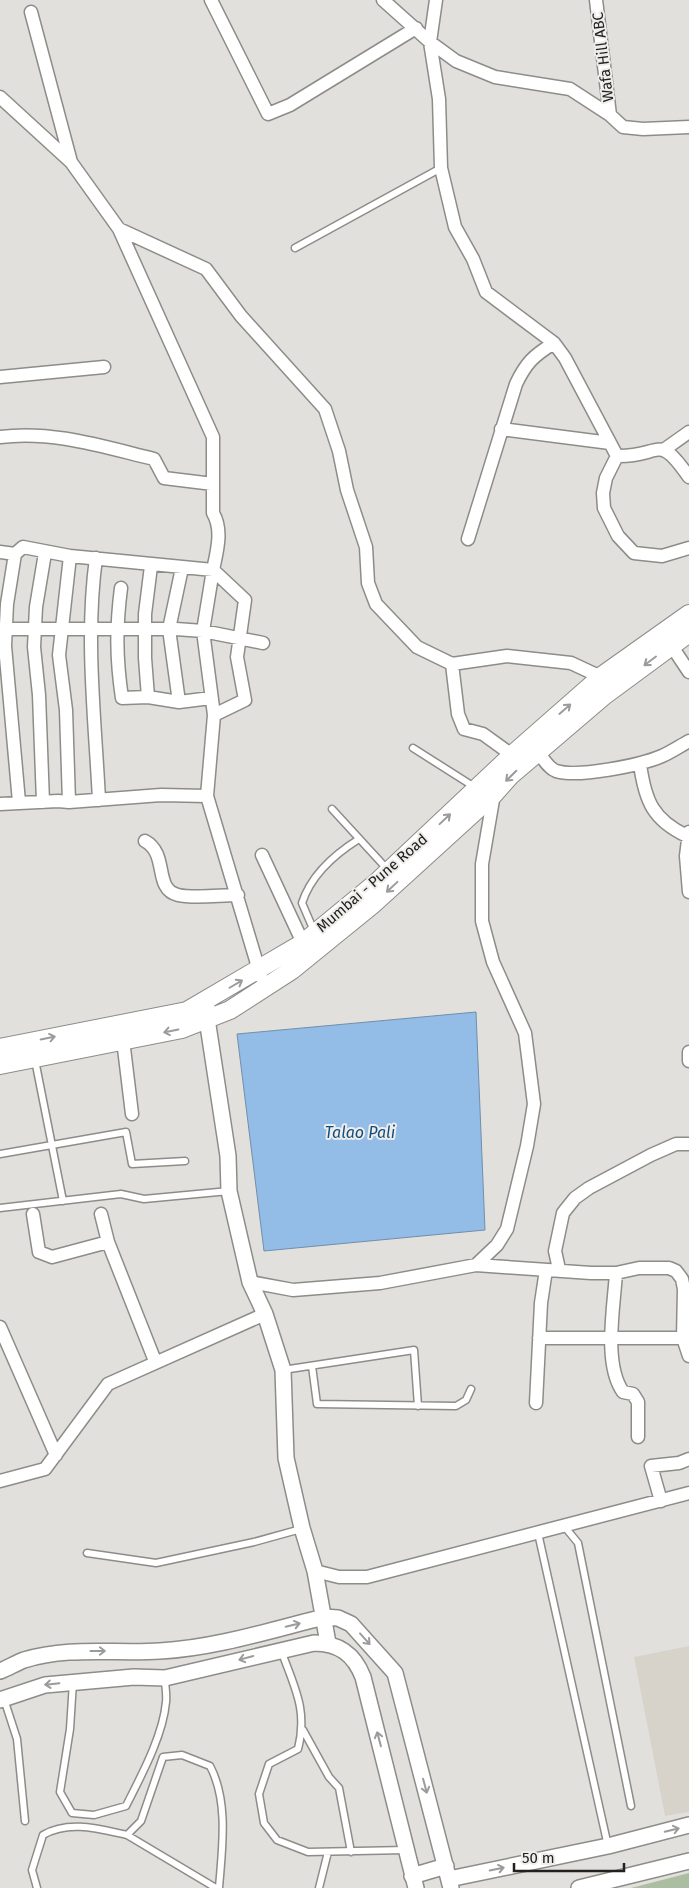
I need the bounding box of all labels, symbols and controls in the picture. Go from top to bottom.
street label: Wafa Hill ABC [588,11,617,103]
one-way arrow [643,656,657,666]
one-way arrow [558,703,571,715]
one-way arrow [505,770,517,782]
one-way arrow [438,813,451,825]
street label: Mumbai - Pune Road [313,830,431,936]
one-way arrow [386,881,399,892]
one-way arrow [228,979,243,989]
one-way arrow [163,1027,179,1036]
one-way arrow [39,1033,55,1043]
water label: Talao Pali [325,1123,396,1142]
one-way arrow [285,1620,301,1629]
one-way arrow [359,1632,371,1645]
one-way arrow [90,1646,106,1656]
one-way arrow [239,1654,255,1664]
one-way arrow [44,1679,60,1689]
one-way arrow [374,1731,383,1747]
one-way arrow [421,1778,430,1794]
one-way arrow [664,1825,680,1834]
scale bar [514,1840,624,1872]
text: 50 m [522,1849,555,1867]
one-way arrow [488,1864,504,1873]

